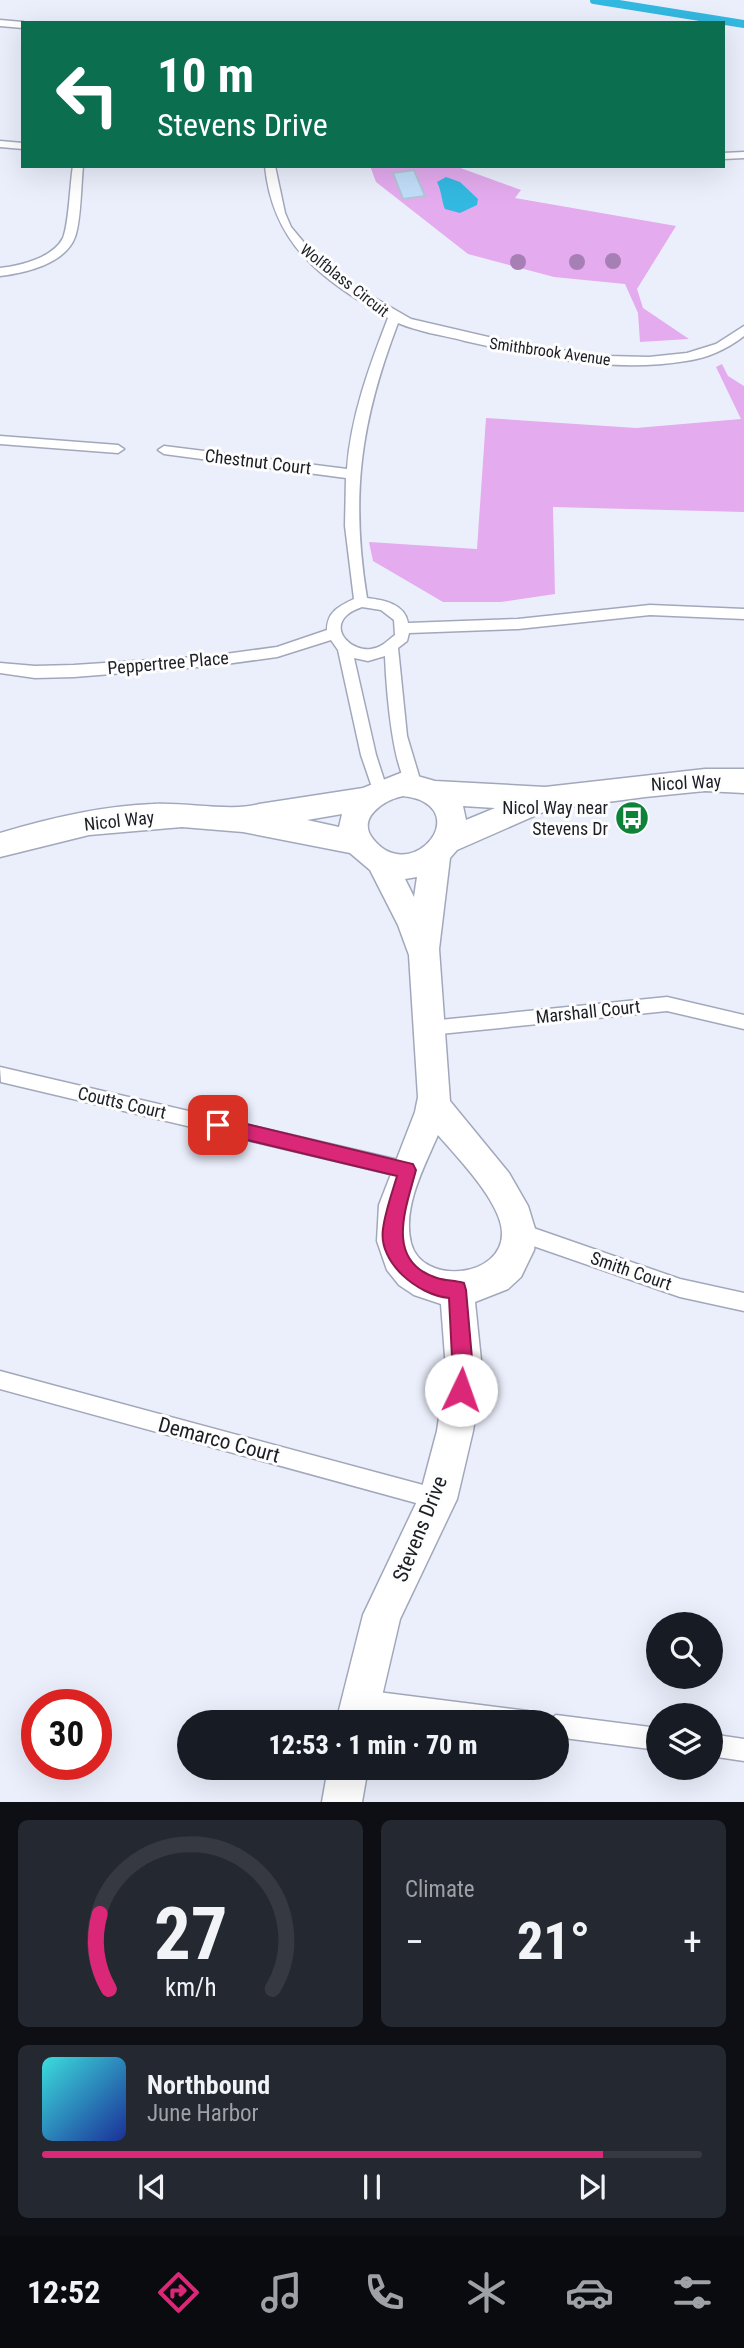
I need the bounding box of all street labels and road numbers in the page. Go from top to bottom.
street label: Wolfblass Circuit [297,240,393,321]
street label: Smithbrook Avenue [488,334,612,369]
street label: Chestnut Court [204,445,312,478]
street label: Peppertree Place [106,647,229,678]
street label: Nicol Way [650,770,722,795]
street label: Nicol Way [83,806,156,835]
street label: Marshall Court [535,996,641,1027]
street label: Coutts Court [76,1082,168,1123]
street label: Smith Court [588,1247,674,1294]
street label: Demarco Court [156,1412,282,1468]
street label: Stevens Drive [388,1472,452,1585]

